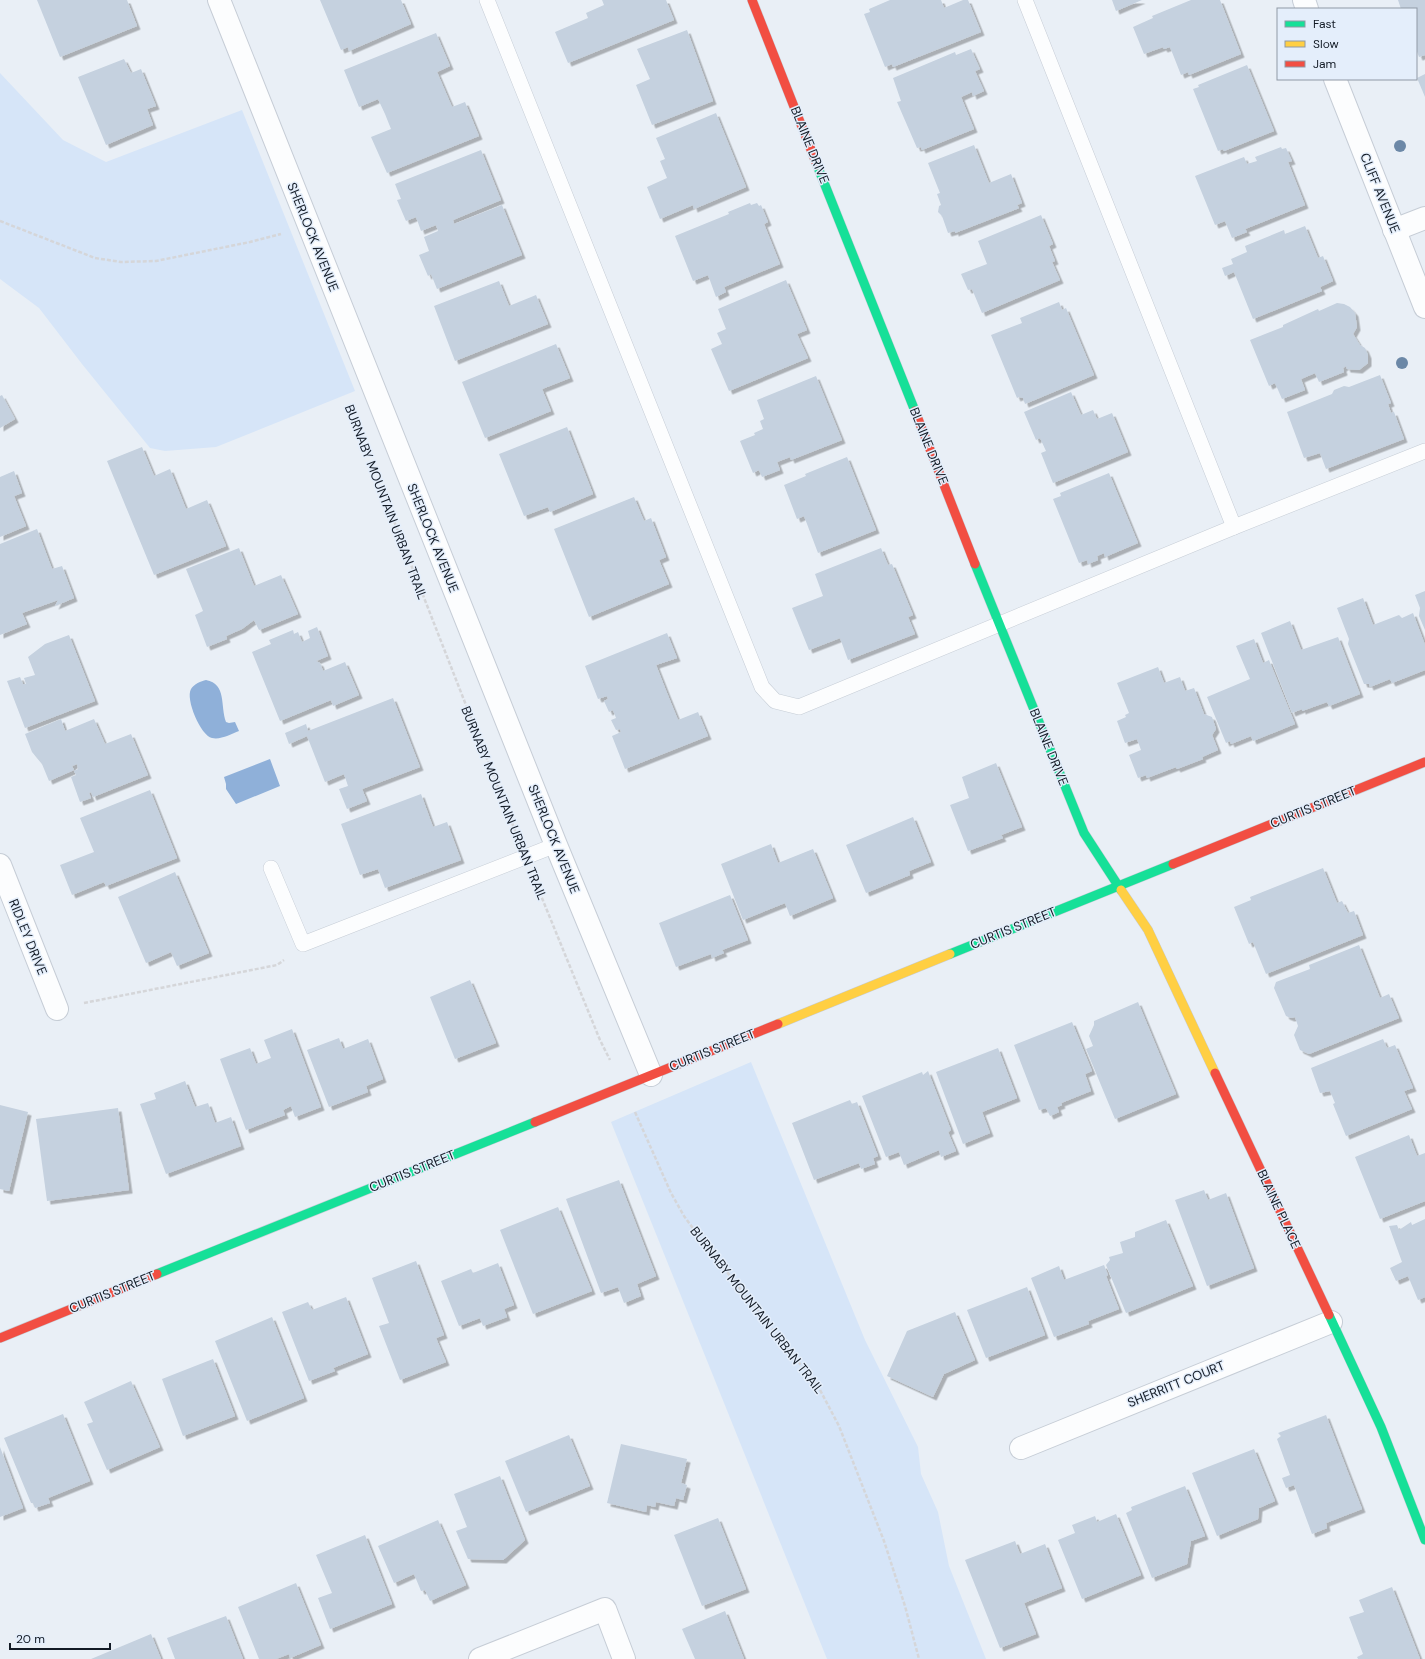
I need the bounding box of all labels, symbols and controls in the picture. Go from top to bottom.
legend [1277,8,1417,80]
text: Fast [1313,16,1336,32]
text: Slow [1313,36,1339,52]
text: Jam [1313,56,1336,72]
street label: BLAINE DRIVE [787,104,833,186]
street label: CLIFF AVENUE [1356,150,1404,236]
street label: SHERLOCK AVENUE [283,180,343,294]
street label: BURNABY MOUNTAIN URBAN TRAIL [341,402,431,602]
street label: BLAINE DRIVE [906,405,952,487]
street label: SHERLOCK AVENUE [403,481,463,595]
street label: BURNABY MOUNTAIN URBAN TRAIL [457,704,551,903]
street label: BLAINE DRIVE [1026,706,1072,788]
street label: SHERLOCK AVENUE [524,782,584,896]
street label: CURTIS STREET [1268,782,1358,832]
street label: RIDLEY DRIVE [5,896,51,978]
street label: CURTIS STREET [968,903,1058,953]
street label: CURTIS STREET [667,1025,757,1075]
street label: CURTIS STREET [367,1146,457,1196]
street label: BLAINE PLACE [1253,1167,1305,1251]
street label: BURNABY MOUNTAIN URBAN TRAIL [686,1223,828,1397]
street label: CURTIS STREET [67,1267,157,1317]
street label: SHERRITT COURT [1125,1357,1227,1411]
scale bar [10,1625,110,1651]
text: 20 m [16,1631,45,1647]

